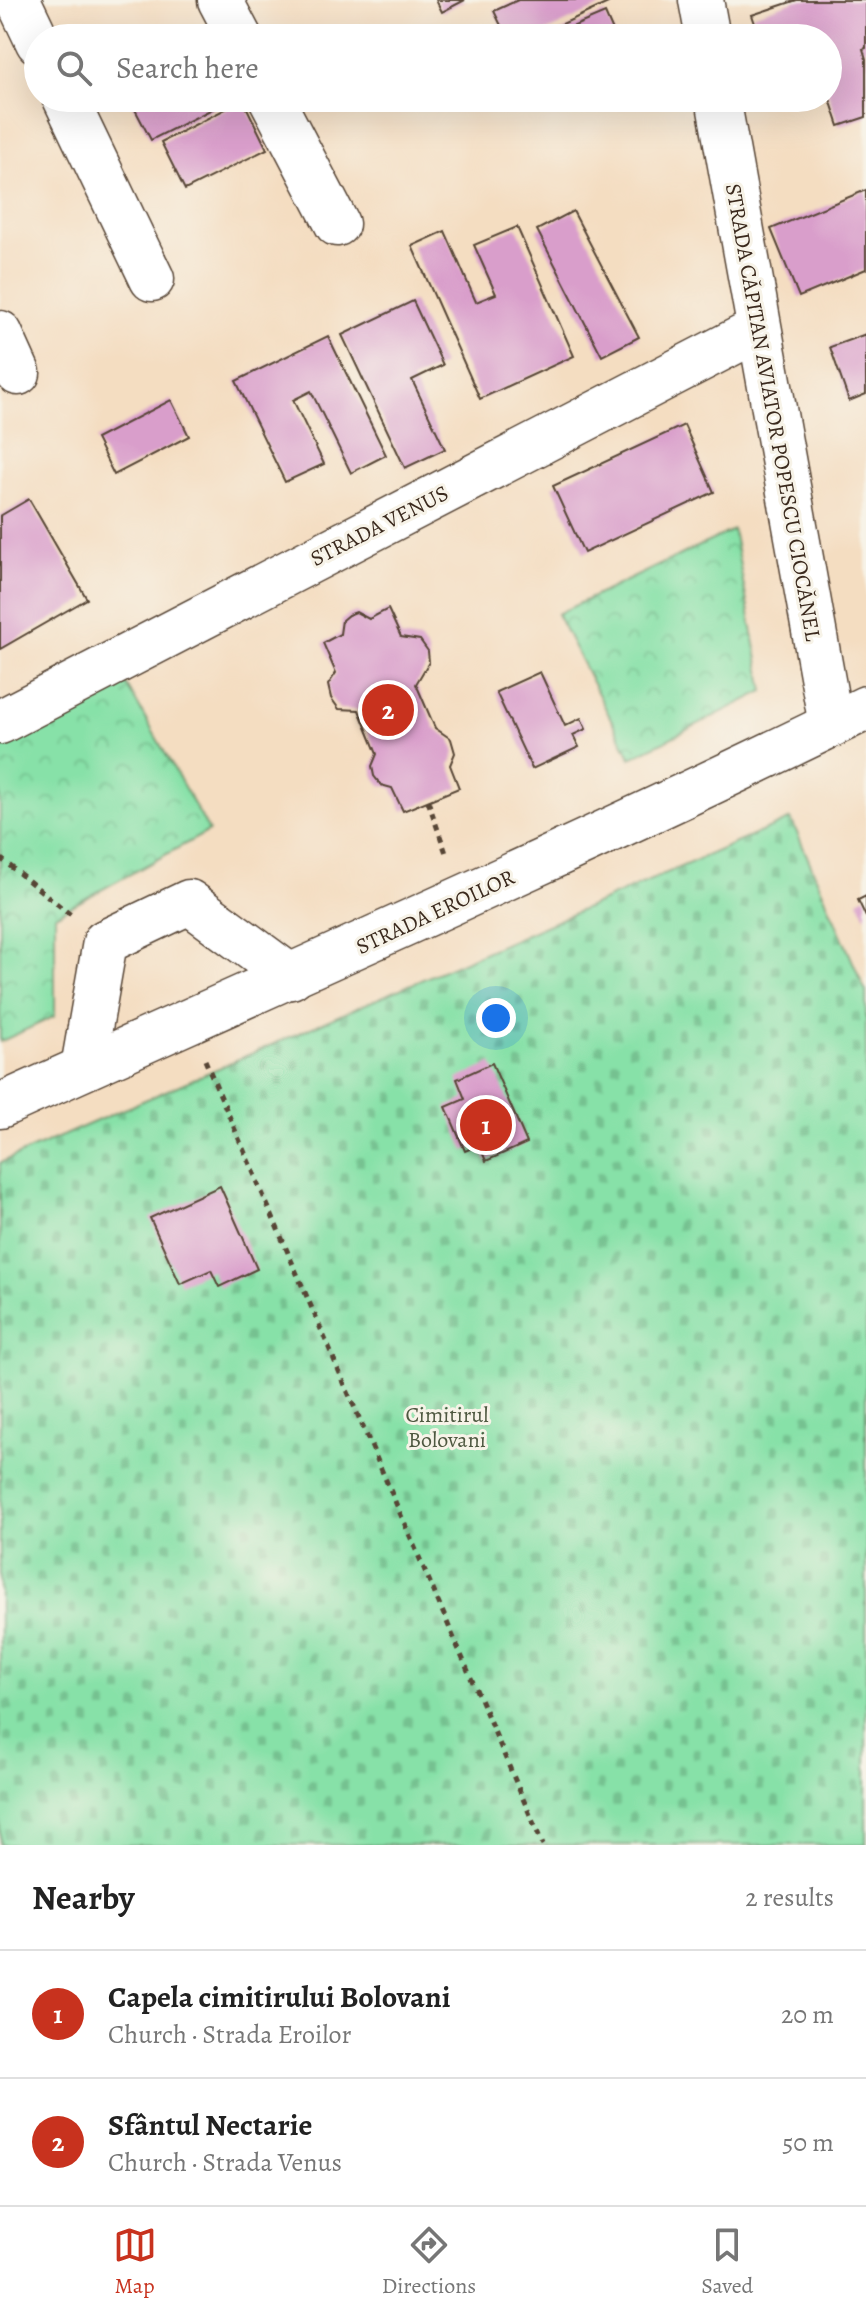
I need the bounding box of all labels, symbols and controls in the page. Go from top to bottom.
search box [24,24,842,112]
icon: search [52,46,96,90]
text: Search here [116,48,259,88]
street label: STRADA CĂPITAN AVIATOR POPESCU CIOCĂNEL [718,181,828,644]
street label: STRADA VENUS [305,478,454,574]
pin: 2 [362,680,414,740]
street label: STRADA EROILOR [351,862,520,962]
your location [476,998,516,1038]
pin: 1 [460,1095,512,1155]
park label: Cimitirul Bolovani [405,1400,489,1455]
text: Nearby [32,1874,135,1921]
text: 2 results [745,1880,834,1915]
text: Capela cimitirului Bolovani [108,1977,450,2017]
text: 1 [53,1997,63,2032]
text: 20 m [781,1997,834,2032]
text: Church · Strada Eroilor [108,2017,352,2052]
text: Sfântul Nectarie [108,2105,312,2145]
text: 2 [52,2125,64,2160]
text: 50 m [782,2125,834,2160]
text: Church · Strada Venus [108,2145,342,2180]
tab: Map [113,2223,157,2301]
tab: Directions [382,2223,476,2301]
tab: Saved [701,2223,753,2301]

